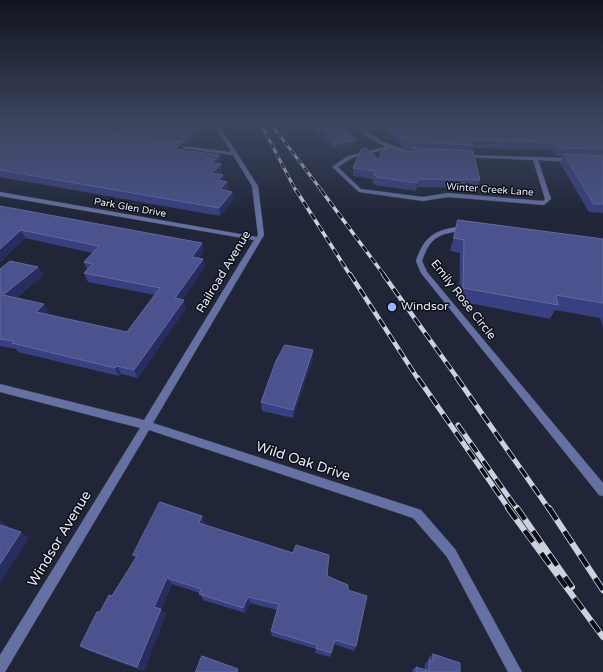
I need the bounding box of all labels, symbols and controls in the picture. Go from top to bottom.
street label: Winter Creek Lane [446,181,534,199]
street label: Park Glen Drive [93,196,167,220]
street label: Railroad Avenue [194,228,254,316]
street label: Emily Rose Circle [427,257,499,343]
place label: Windsor [401,300,449,314]
marker: Windsor [386,301,398,313]
street label: Wild Oak Drive [254,439,352,485]
street label: Windsor Avenue [25,488,95,590]

